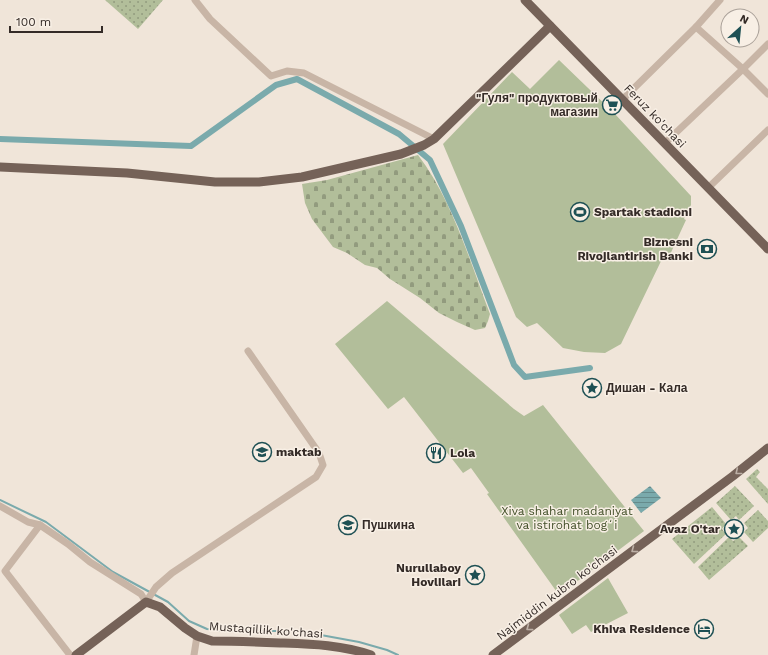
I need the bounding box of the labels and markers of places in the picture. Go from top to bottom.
place label: "Гуля" продуктовый магазин [476,91,598,119]
supermarket icon: "Гуля" продуктовый магазин [601,94,623,116]
sports icon: Spartak stadioni [569,201,591,223]
place label: Spartak stadioni [594,205,692,219]
place label: Biznesni Rivojlantirish Banki [577,235,693,263]
bank icon: Biznesni Rivojlantirish Banki [696,238,718,260]
place icon: Дишан - Кала [581,377,603,399]
place label: Дишан - Кала [606,381,688,395]
school or university icon: maktab [251,441,273,463]
restaurant icon: Lola [425,442,447,464]
place label: maktab [276,445,322,459]
place label: Lola [450,446,475,460]
school or university icon: Пушкина [337,514,359,536]
place label: Пушкина [362,518,415,532]
place icon: Avaz O'tar [723,518,745,540]
place label: Avaz O'tar [660,522,721,536]
place label: Nurullaboy Hovlilari [396,561,461,589]
place icon: Nurullaboy Hovlilari [464,564,486,586]
hotel icon: Khiva Residence [693,618,715,640]
place label: Khiva Residence [593,622,690,636]

